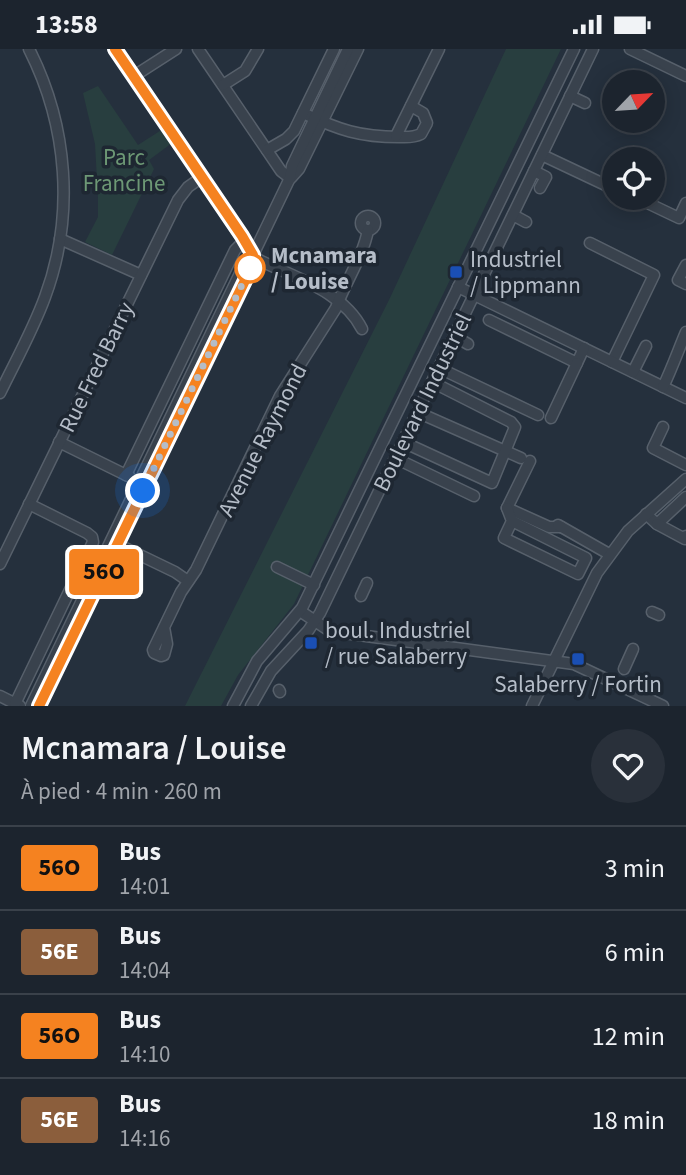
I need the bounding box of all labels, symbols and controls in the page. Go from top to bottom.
text: 13:58 [35,6,98,43]
north arrow [602,70,665,133]
map controls [602,70,665,210]
park label: Parc Francine [83,141,165,200]
button: locate [602,147,665,210]
place label: Mcnamara / Louise [271,239,377,298]
place label: Industriel / Lippmann [470,243,581,302]
marker: Mcnamara / Louise [235,253,265,283]
marker: Industriel / Lippmann [448,264,464,280]
street label: Rue Fred Barry [51,296,142,438]
street label: Boulevard Industriel [365,308,480,497]
street label: Avenue Raymond [210,358,315,522]
your location [125,473,160,508]
line badge: 56O [64,549,144,595]
text: 56O [83,554,125,589]
place label: boul. Industriel / rue Salaberry [325,614,471,673]
marker: boul. Industriel / rue Salaberry [303,635,319,651]
marker: Salaberry / Fortin [570,651,586,667]
place label: Salaberry / Fortin [494,668,662,701]
text: Mcnamara / Louise [21,725,286,772]
button: heart [591,729,665,803]
text: À pied · 4 min · 260 m [21,775,222,808]
text: Bus [119,833,161,870]
text: 56O [39,850,80,885]
text: 3 min [605,850,665,887]
text: 14:01 [119,870,170,903]
text: Bus [119,917,161,954]
text: 56E [40,934,79,969]
text: 6 min [605,934,665,971]
text: 14:04 [119,954,170,987]
text: Bus [119,1001,161,1038]
text: 56O [39,1018,80,1053]
text: 12 min [592,1018,665,1055]
text: 14:10 [119,1038,170,1071]
text: Bus [119,1085,161,1122]
text: 56E [40,1102,79,1137]
text: 18 min [592,1102,665,1139]
text: 14:16 [119,1122,170,1155]

